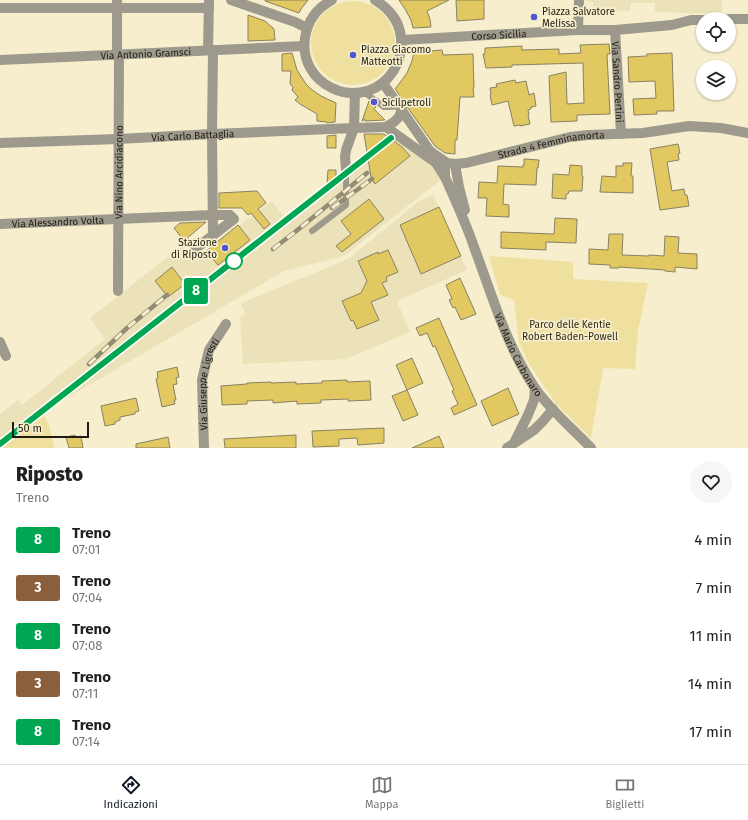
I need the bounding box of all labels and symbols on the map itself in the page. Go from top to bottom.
place label: Piazza Salvatore Melissa [542,6,615,30]
marker: Piazza Salvatore Melissa [529,12,539,22]
street label: Corso Sicilia [471,28,527,43]
street label: Via Sandro Pertini [609,41,625,123]
place label: Piazza Giacomo Matteotti [361,44,431,68]
street label: Via Antonio Gramsci [100,46,192,62]
marker: Piazza Giacomo Matteotti [348,50,358,60]
marker: Sicilpetroli [369,97,379,107]
place label: Sicilpetroli [382,97,431,109]
street label: Via Nino Arcidiacono [113,125,126,219]
street label: Via Carlo Battaglia [151,128,235,144]
street label: Strada 4 Femminamorta [497,129,605,162]
street label: Via Alessandro Volta [12,215,104,230]
place label: Stazione di Riposto [171,237,217,261]
marker: Stazione di Riposto [220,243,230,253]
unlabelled marker [225,252,243,270]
line badge: 8 [183,278,209,304]
street label: Via Mario Carbonaro [492,312,544,399]
park label: Parco delle Kentie Robert Baden-Powell [522,319,618,343]
street label: Via Giuseppe Ligresti [196,336,222,431]
scale bar [12,420,89,439]

